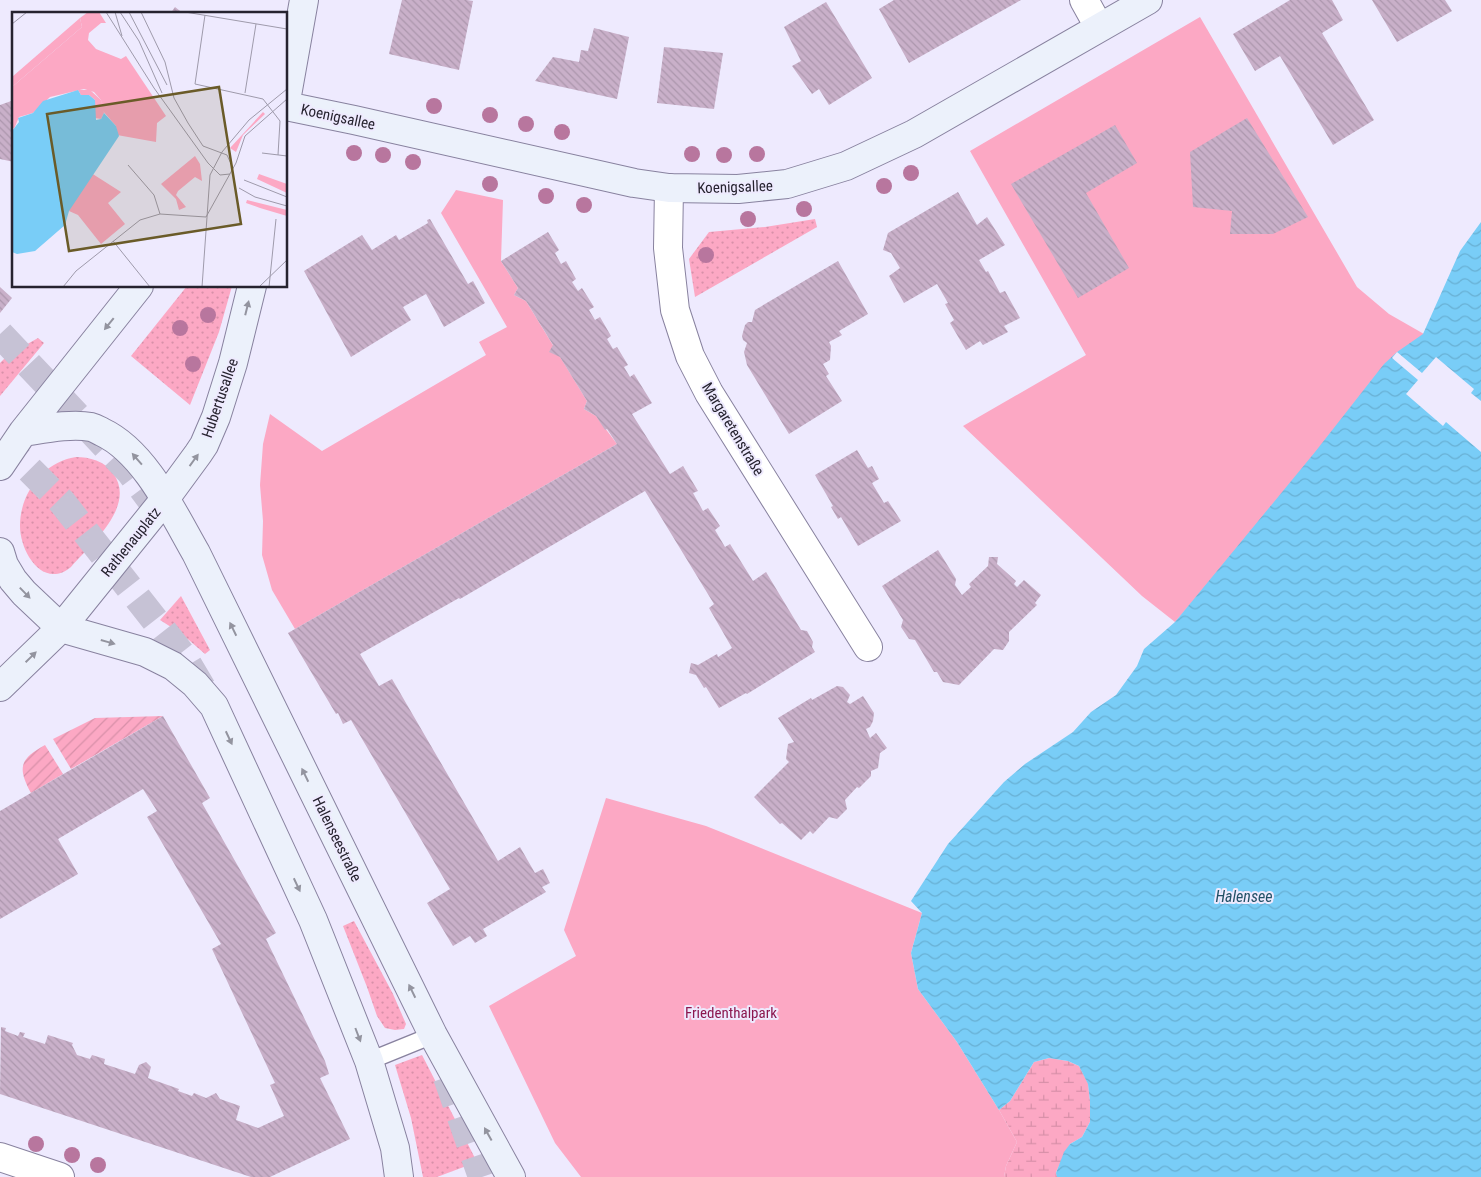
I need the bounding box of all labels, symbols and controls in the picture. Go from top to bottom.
inset map [12,12,288,288]
street label: Koenigsallee [299,100,377,134]
street label: Koenigsallee [697,177,773,197]
one-way arrow [243,300,251,315]
one-way arrow [103,317,114,330]
street label: Hubertusallee [198,356,242,440]
street label: Margaretenstraße [698,379,768,479]
one-way arrow [189,453,199,467]
one-way arrow [131,454,143,466]
street label: Rathenauplatz [97,503,165,581]
one-way arrow [19,587,31,599]
one-way arrow [229,622,237,636]
one-way arrow [100,638,115,646]
one-way arrow [24,652,36,664]
one-way arrow [225,731,233,745]
one-way arrow [301,768,309,782]
street label: Halenseestraße [309,793,365,885]
one-way arrow [293,878,301,892]
water label: Halensee [1215,887,1273,906]
one-way arrow [408,984,416,998]
park label: Friedenthalpark [685,1004,777,1022]
one-way arrow [355,1028,363,1043]
one-way arrow [484,1127,492,1142]

